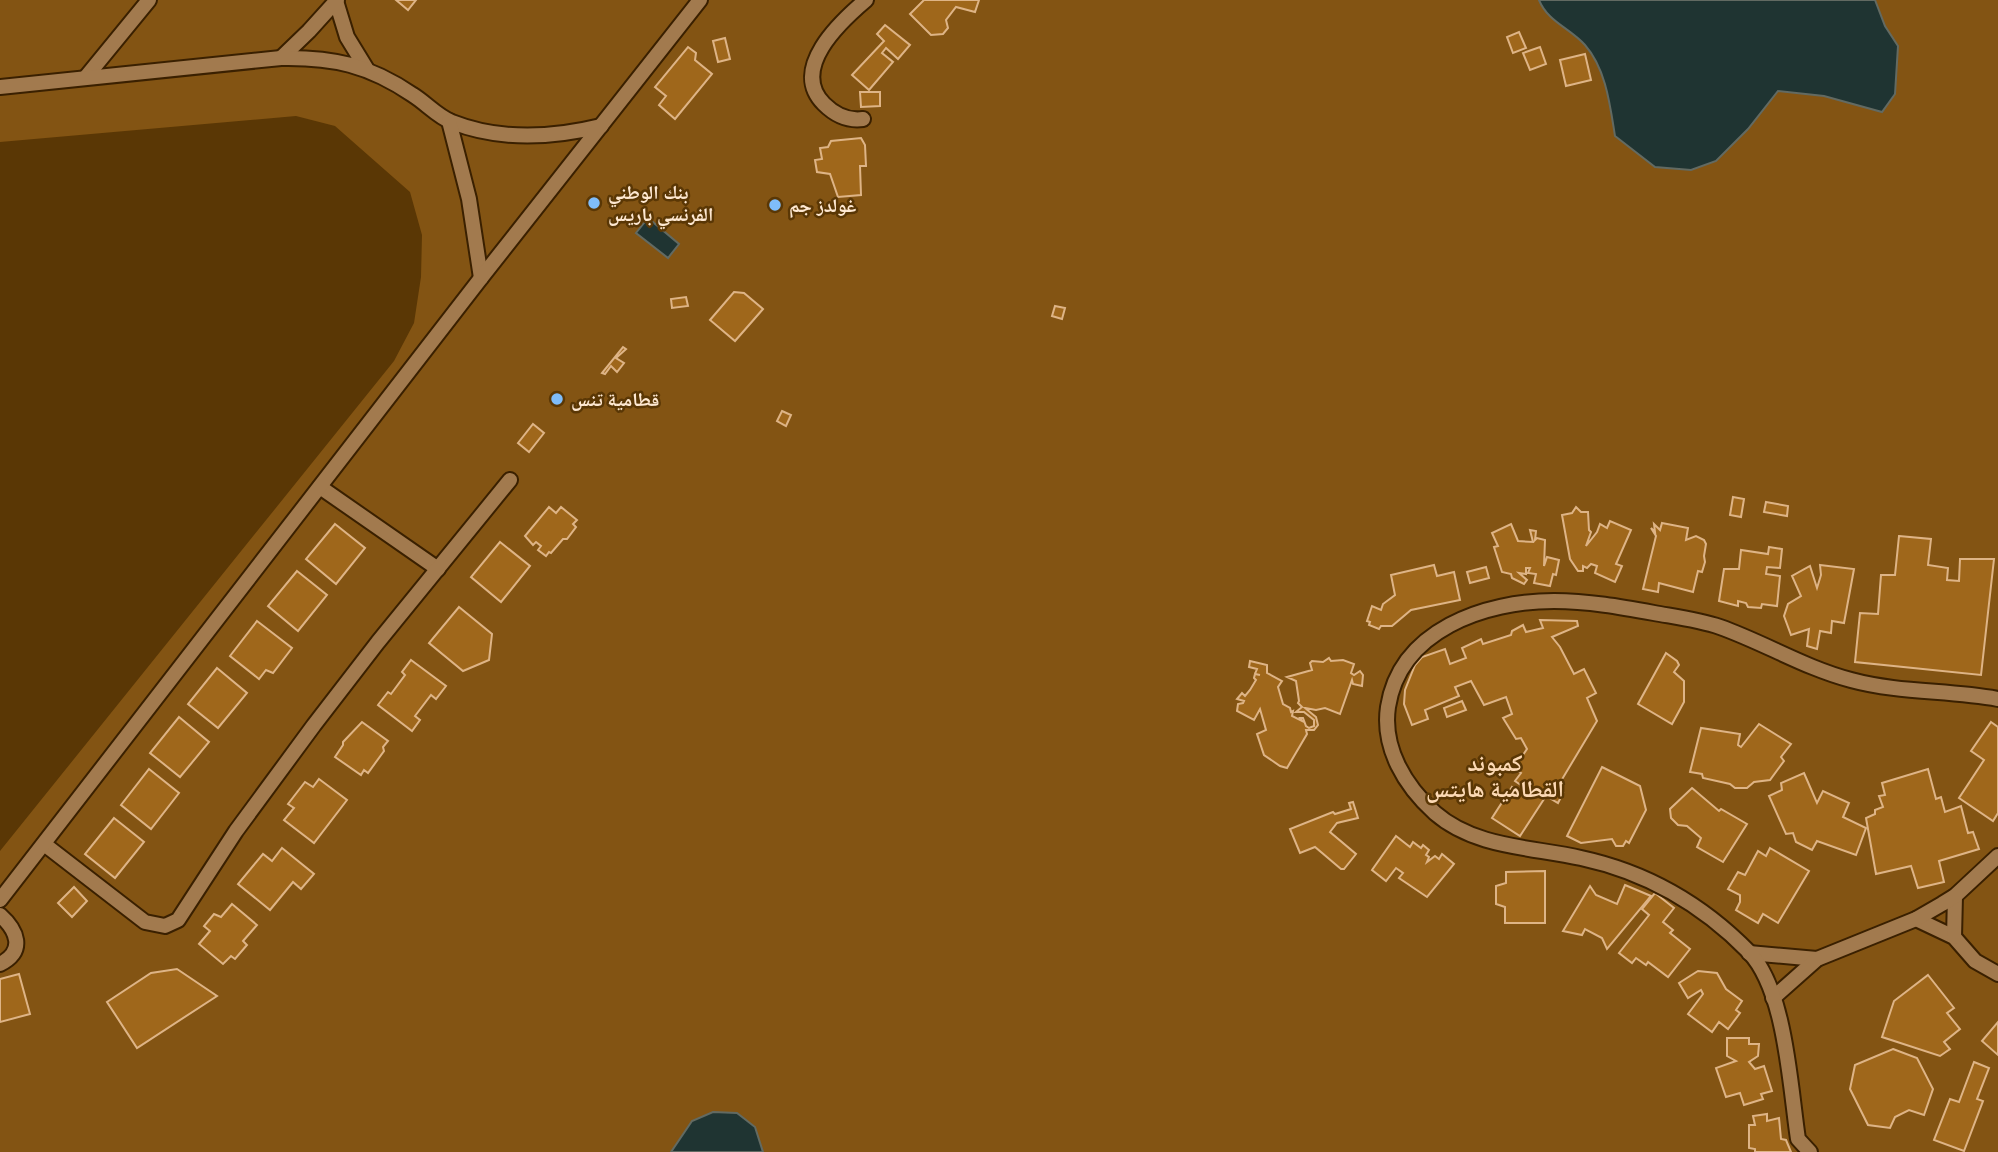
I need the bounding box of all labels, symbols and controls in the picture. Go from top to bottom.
place label: بنك الوطني الفرنسي باريس [608,180,713,230]
place label: غولدز جم [789,193,856,218]
marker: بنك الوطني الفرنسي باريس [586,195,602,211]
marker: غولدز جم [767,197,783,213]
place label: قطامية تنس [571,387,659,411]
marker: قطامية تنس [549,391,565,407]
district label: كمبوند القطامية هايتس [1426,748,1564,803]

